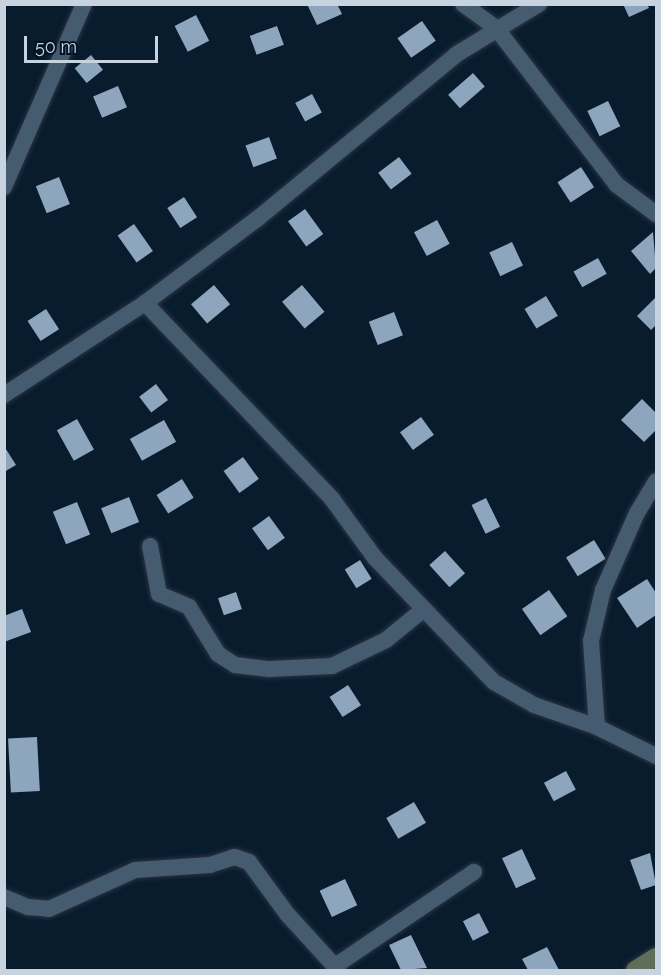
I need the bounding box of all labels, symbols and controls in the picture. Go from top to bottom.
scale bar [27,24,160,62]
text: 50 m [35,36,77,57]

